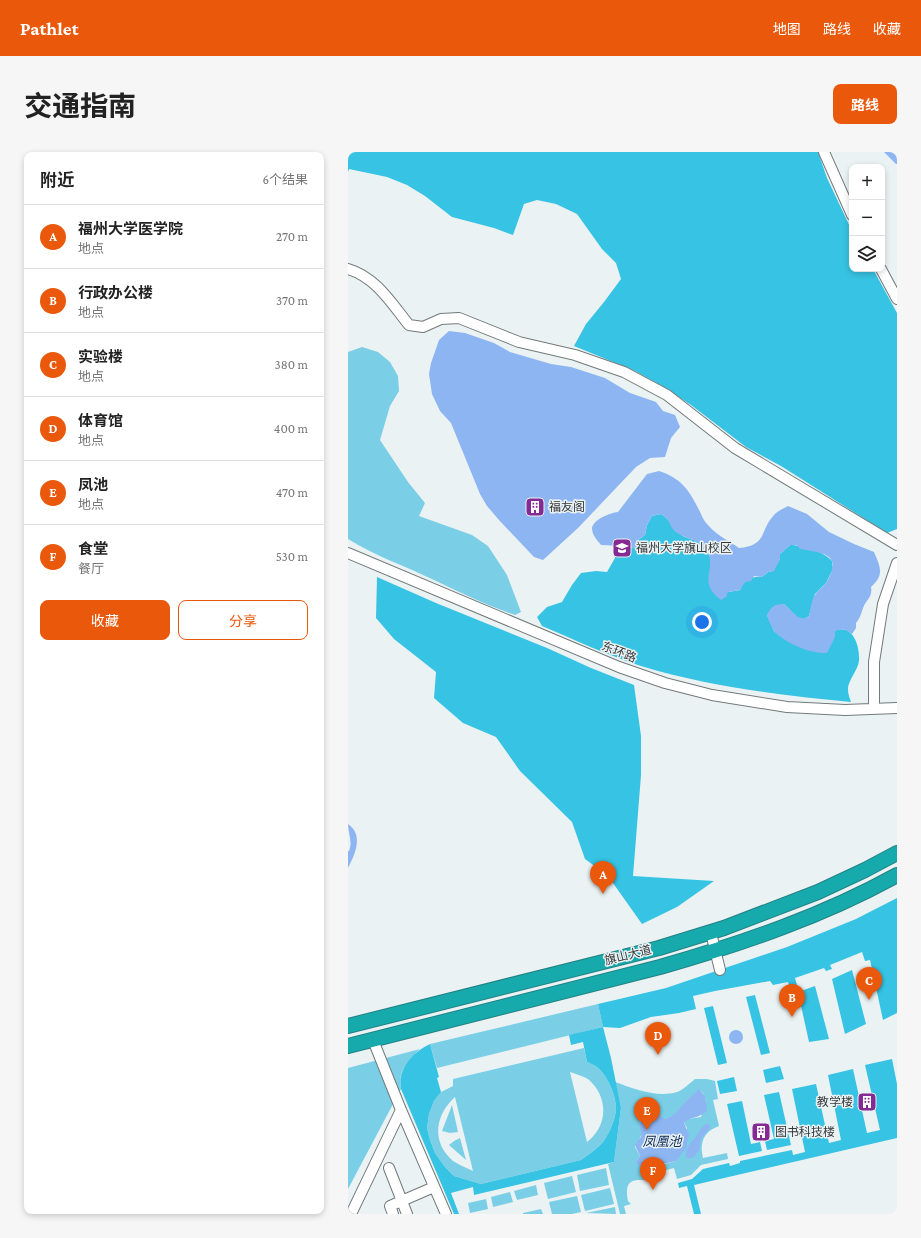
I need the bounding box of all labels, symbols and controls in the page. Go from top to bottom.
text: Pathlet [20,18,78,39]
text: 地图 [773,21,801,37]
text: 路线 [823,21,851,37]
text: 收藏 [873,21,901,37]
button: 路线 [833,84,897,124]
text: 交通指南 [24,91,136,122]
map controls [849,164,885,272]
button: + [849,164,885,200]
text: 附近 [40,171,74,190]
text: 6个结果 [262,172,308,187]
button: − [849,200,885,236]
text: 福州大学医学院 [78,221,183,237]
text: A [49,229,57,244]
text: 270 m [276,229,308,244]
button: layers [849,236,885,272]
text: 地点 [78,241,104,256]
text: 行政办公楼 [78,285,153,301]
text: B [49,293,57,308]
text: 370 m [276,293,308,308]
text: 地点 [78,305,104,320]
text: 实验楼 [78,349,123,365]
text: C [49,357,57,372]
text: 380 m [275,357,308,372]
text: 地点 [78,369,104,384]
text: 体育馆 [78,413,123,429]
text: D [49,421,57,436]
text: 400 m [274,421,308,436]
text: 地点 [78,433,104,448]
text: 凤池 [78,477,108,493]
text: E [49,485,57,500]
text: 470 m [276,485,308,500]
building icon: 福友阁 [524,496,546,518]
text: 地点 [78,497,104,512]
place label: 福友阁 [549,500,585,514]
school or university icon: 福州大学旗山校区 [611,537,633,559]
text: 食堂 [78,541,108,557]
place label: 福州大学旗山校区 [636,541,732,555]
text: F [50,549,56,564]
text: 530 m [276,549,308,564]
text: 餐厅 [78,561,104,576]
button: 收藏 [40,600,170,640]
button: 分享 [178,600,308,640]
your location [692,612,712,632]
street label: 东环路 [600,639,638,665]
pin: A [590,861,616,894]
street label: 旗山大道 [603,942,653,968]
pin: C [856,967,882,1000]
pin: B [779,984,805,1017]
pin: D [645,1022,671,1055]
building icon: 教学楼 [856,1091,878,1113]
place label: 教学楼 [817,1095,853,1109]
pin: E [634,1097,660,1130]
building icon: 图书科技楼 [750,1121,772,1143]
place label: 图书科技楼 [775,1125,835,1139]
water label: 凤凰池 [642,1134,683,1149]
pin: F [640,1157,666,1190]

